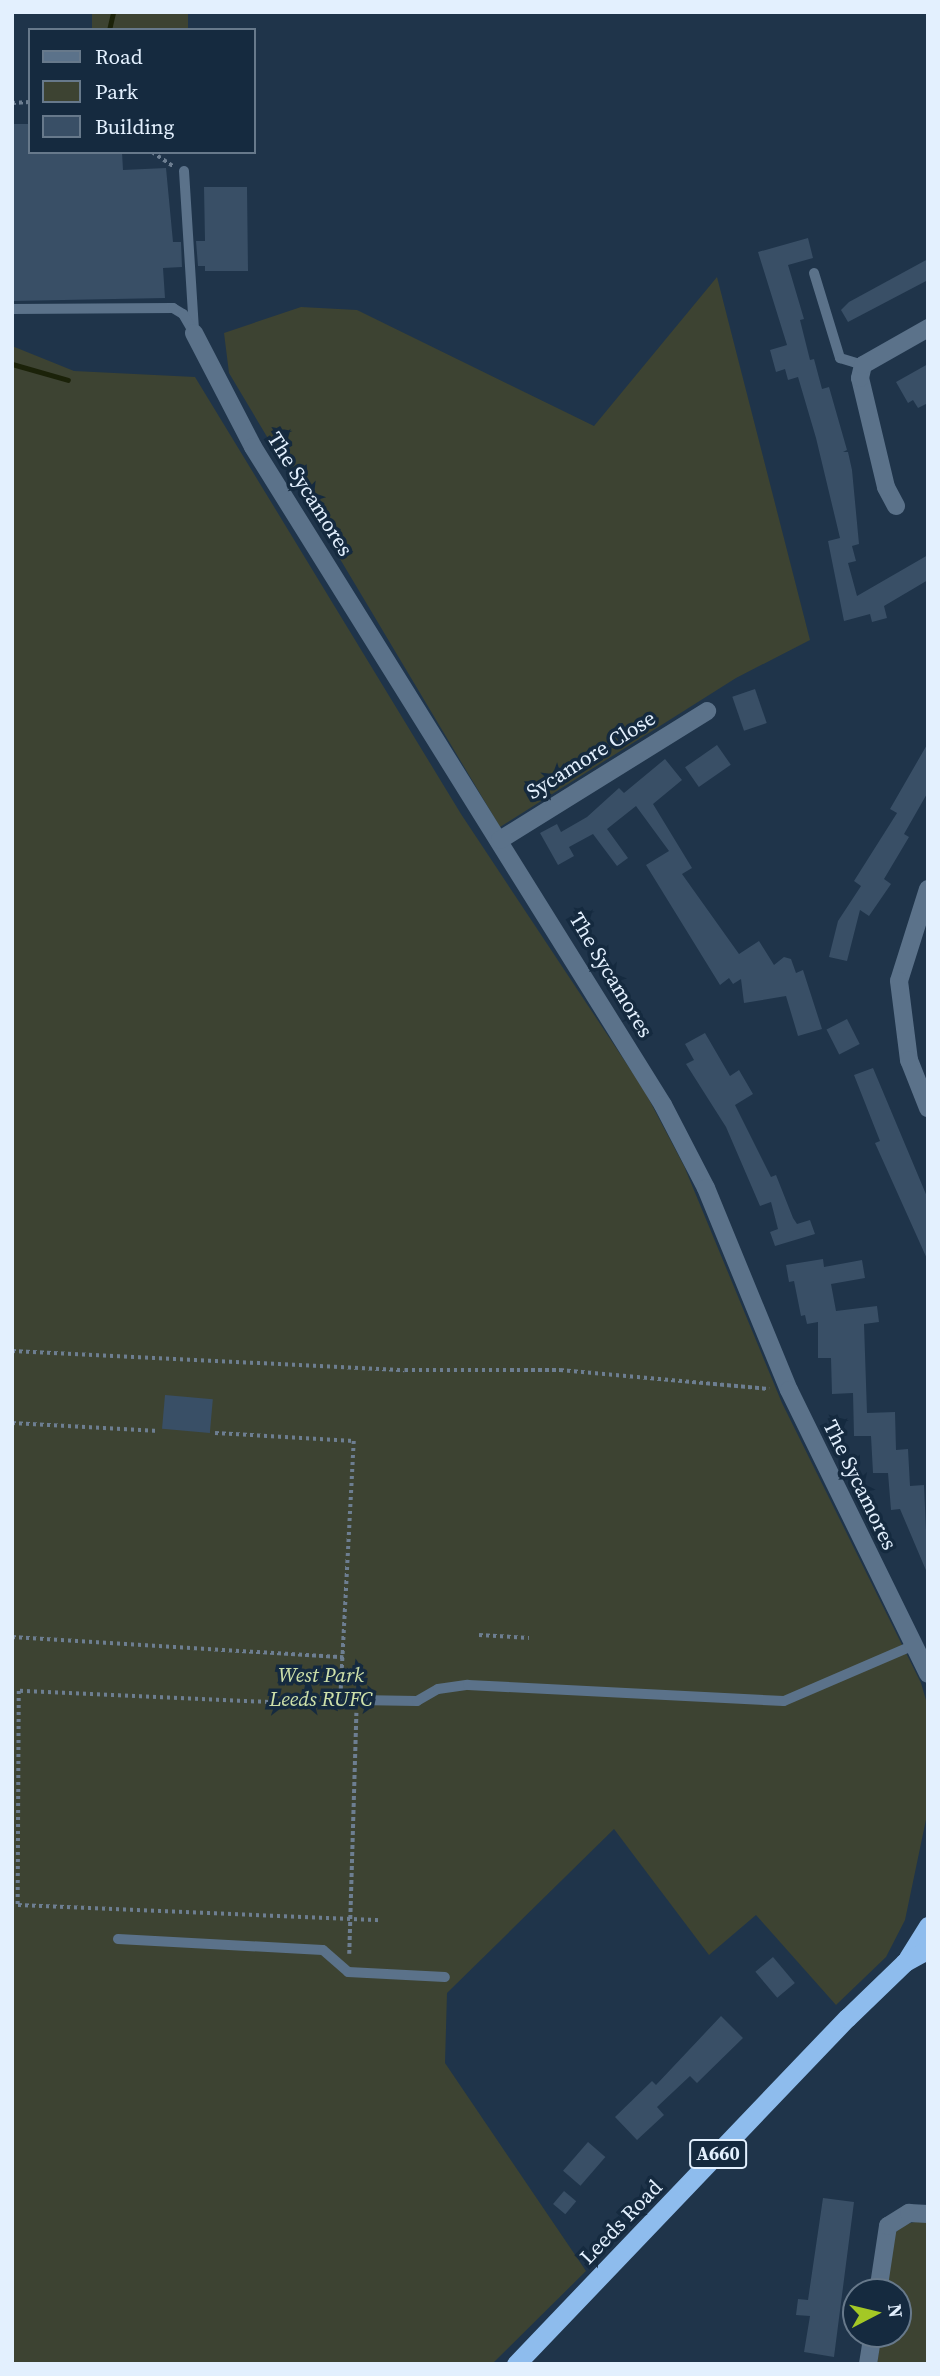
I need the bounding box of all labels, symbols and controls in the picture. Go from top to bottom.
legend [28,28,256,154]
text: Road [95,42,143,71]
text: Park [95,77,138,106]
text: Building [95,112,174,141]
street label: The Sycamores [262,427,358,561]
street label: Sycamore Close [522,705,660,805]
street label: The Sycamores [564,908,658,1042]
street label: The Sycamores [818,1416,902,1554]
park label: West Park Leeds RUFC [269,1662,373,1712]
road number: A660 [688,2138,748,2170]
street label: Leeds Road [575,2175,667,2269]
north arrow [842,2278,912,2348]
text: N [882,2302,910,2319]

